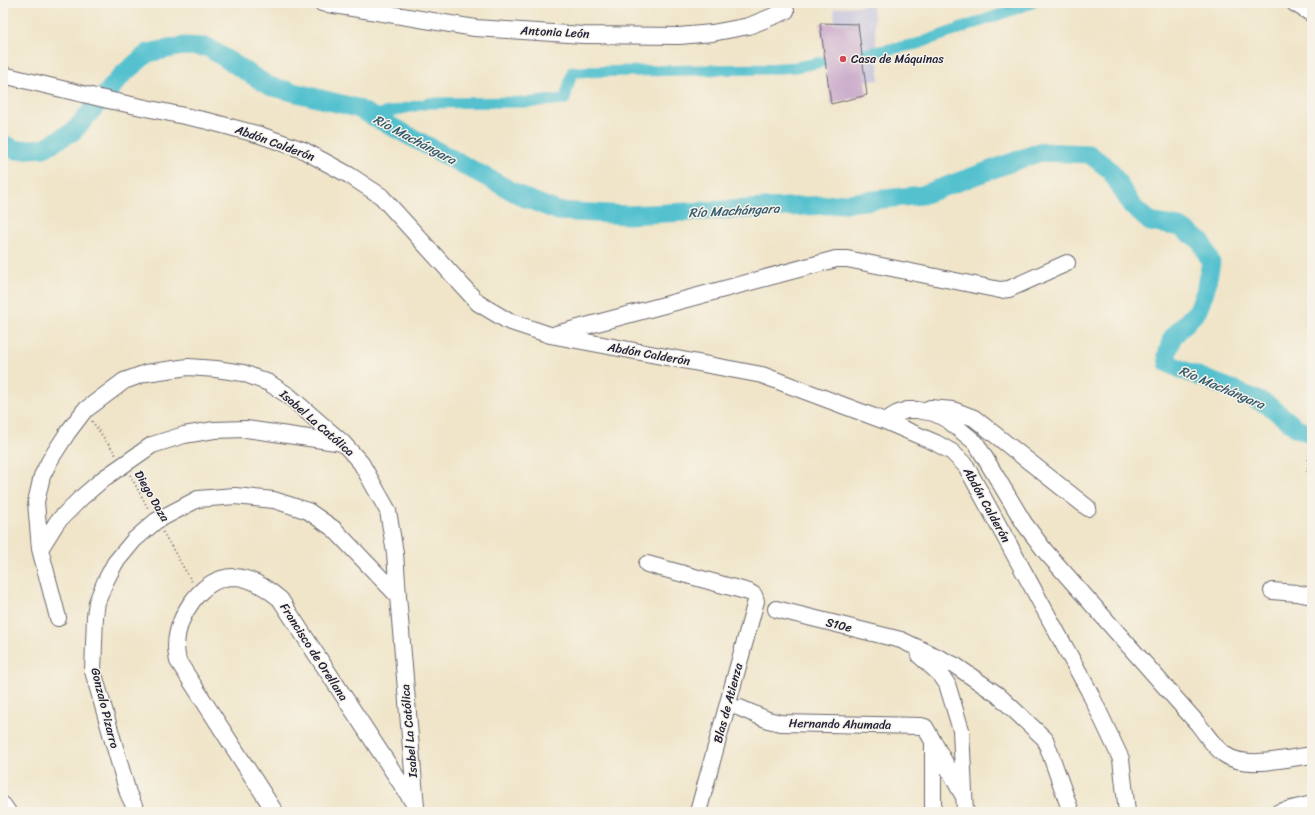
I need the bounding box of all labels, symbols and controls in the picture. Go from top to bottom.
street label: Antonia León [519,19,591,45]
place label: Casa de Máquinas [851,48,944,70]
marker: Casa de Máquinas [838,54,848,64]
water label: Río Machángara [369,108,462,172]
street label: Abdón Calderón [231,118,318,168]
water label: Río Machángara [688,197,782,224]
street label: Abdón Calderón [605,336,693,372]
water label: Río Machángara [1175,359,1270,416]
street label: Isabel La Católica [274,383,360,462]
street label: Abdón Calderón [957,462,1017,547]
street label: Diego Daza [128,466,176,527]
street label: Francisco de Orellana [274,598,354,706]
street label: S10e [824,611,854,639]
street label: Blas de Atienza [707,660,749,745]
street label: Gonzalo Pizarro [84,665,126,751]
street label: Isabel La Católica [394,683,424,780]
street label: Hernando Ahumada [789,712,891,736]

